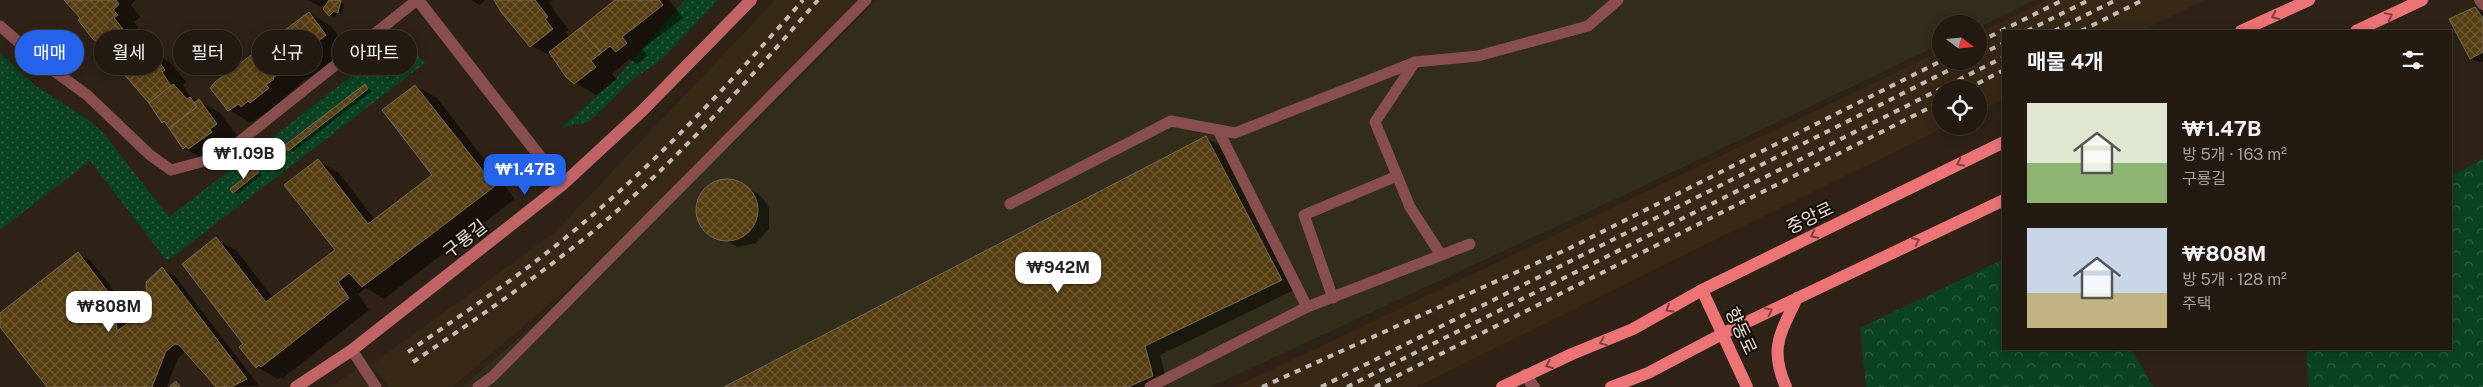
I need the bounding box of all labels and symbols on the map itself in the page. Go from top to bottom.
one-way arrow [2271,9,2280,20]
one-way arrow [2384,11,2393,22]
north arrow [1932,15,1988,70]
pin: ₩1.09B [203,138,285,180]
pin: ₩1.47B [484,154,566,196]
one-way arrow [1956,157,1965,167]
street label: 중앙로 [1783,197,1837,238]
street label: 구룡길 [439,215,491,262]
one-way arrow [1810,229,1819,239]
one-way arrow [1911,237,1920,248]
pin: ₩942M [1023,252,1093,294]
pin: ₩808M [74,290,144,333]
one-way arrow [1666,302,1675,312]
street label: 향동로 [1721,304,1761,358]
one-way arrow [1764,307,1773,318]
one-way arrow [1599,335,1608,346]
one-way arrow [1545,358,1554,369]

